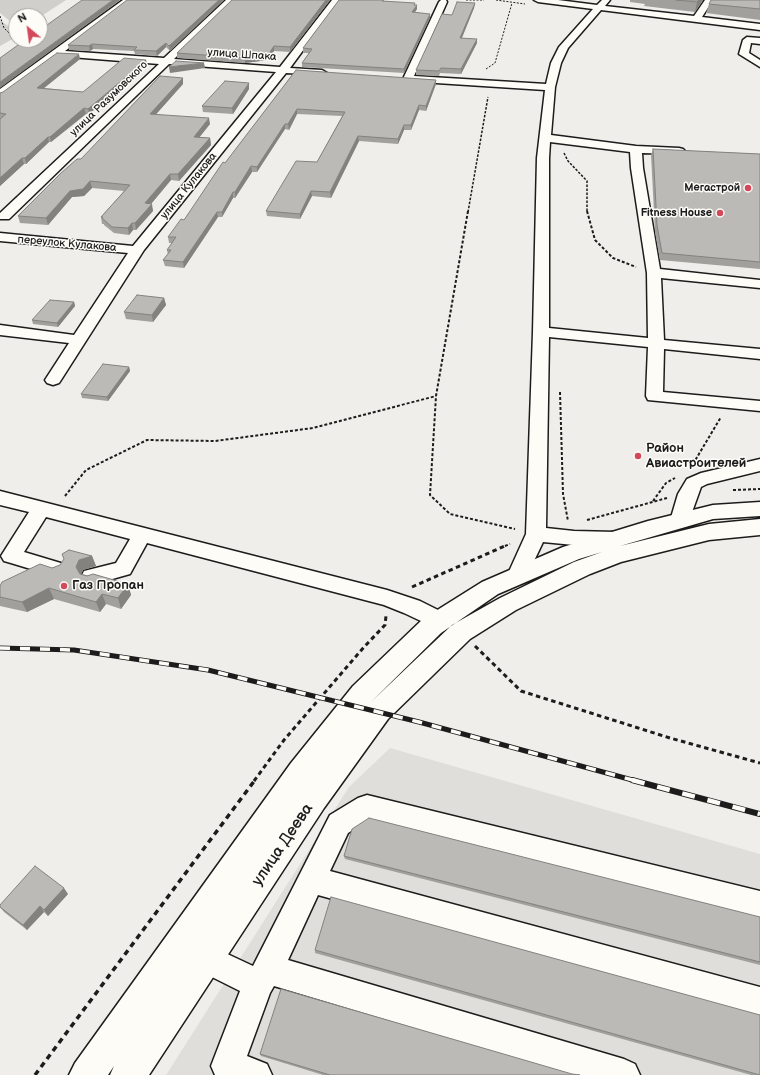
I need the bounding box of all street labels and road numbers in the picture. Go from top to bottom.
street label: улица Шпака [207,46,277,64]
street label: улица Разумовского [68,59,150,139]
street label: улица Кулакова [158,150,220,222]
street label: переулок Кулакова [17,233,117,255]
street label: улица Деева [248,800,318,890]

